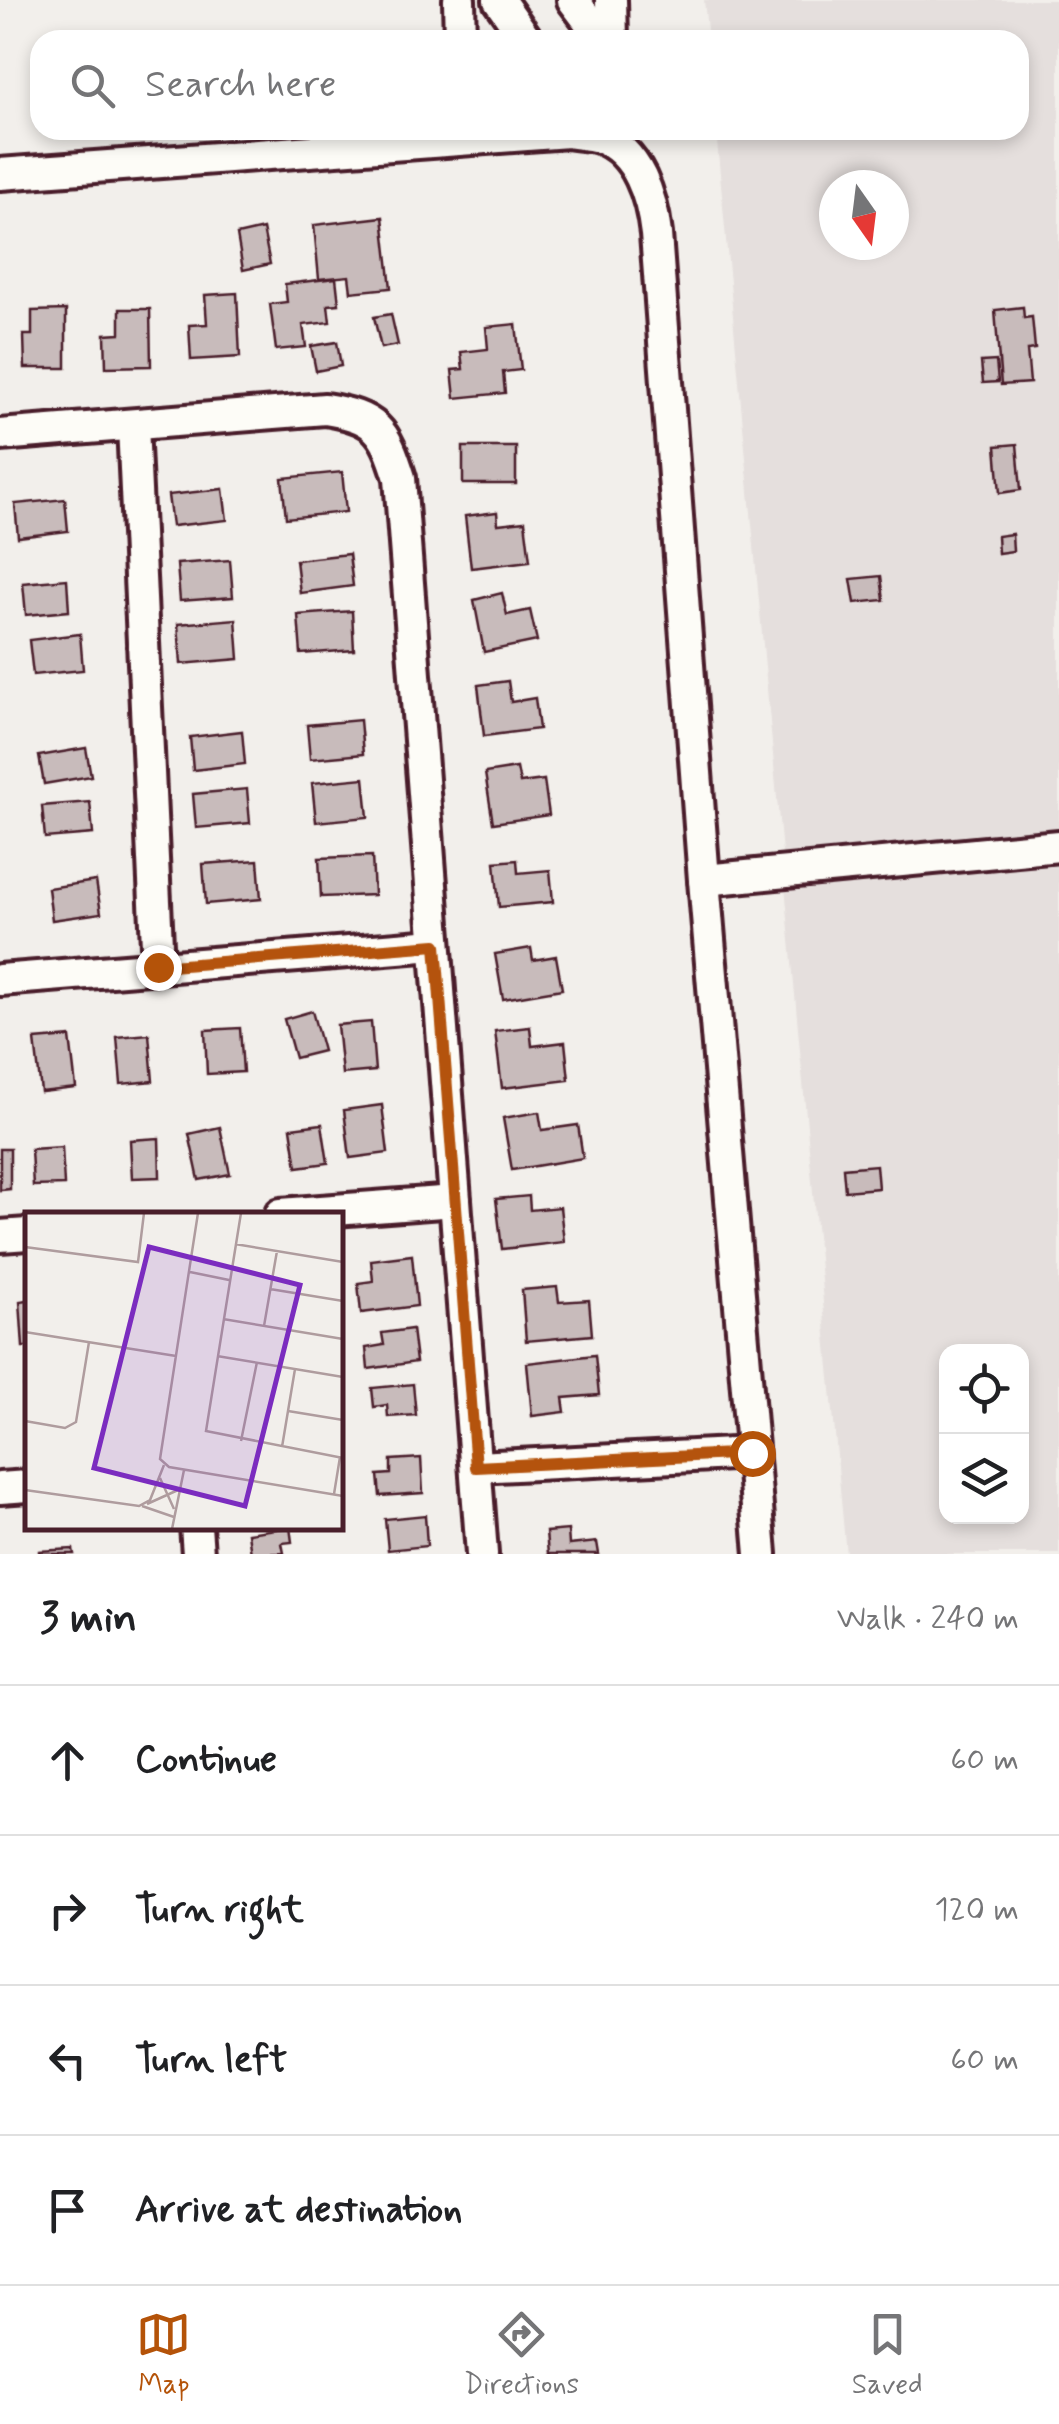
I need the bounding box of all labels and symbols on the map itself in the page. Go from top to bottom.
north arrow [819,170,909,260]
route end [136,945,182,991]
inset map [25,1212,342,1529]
route start [730,1431,776,1477]

